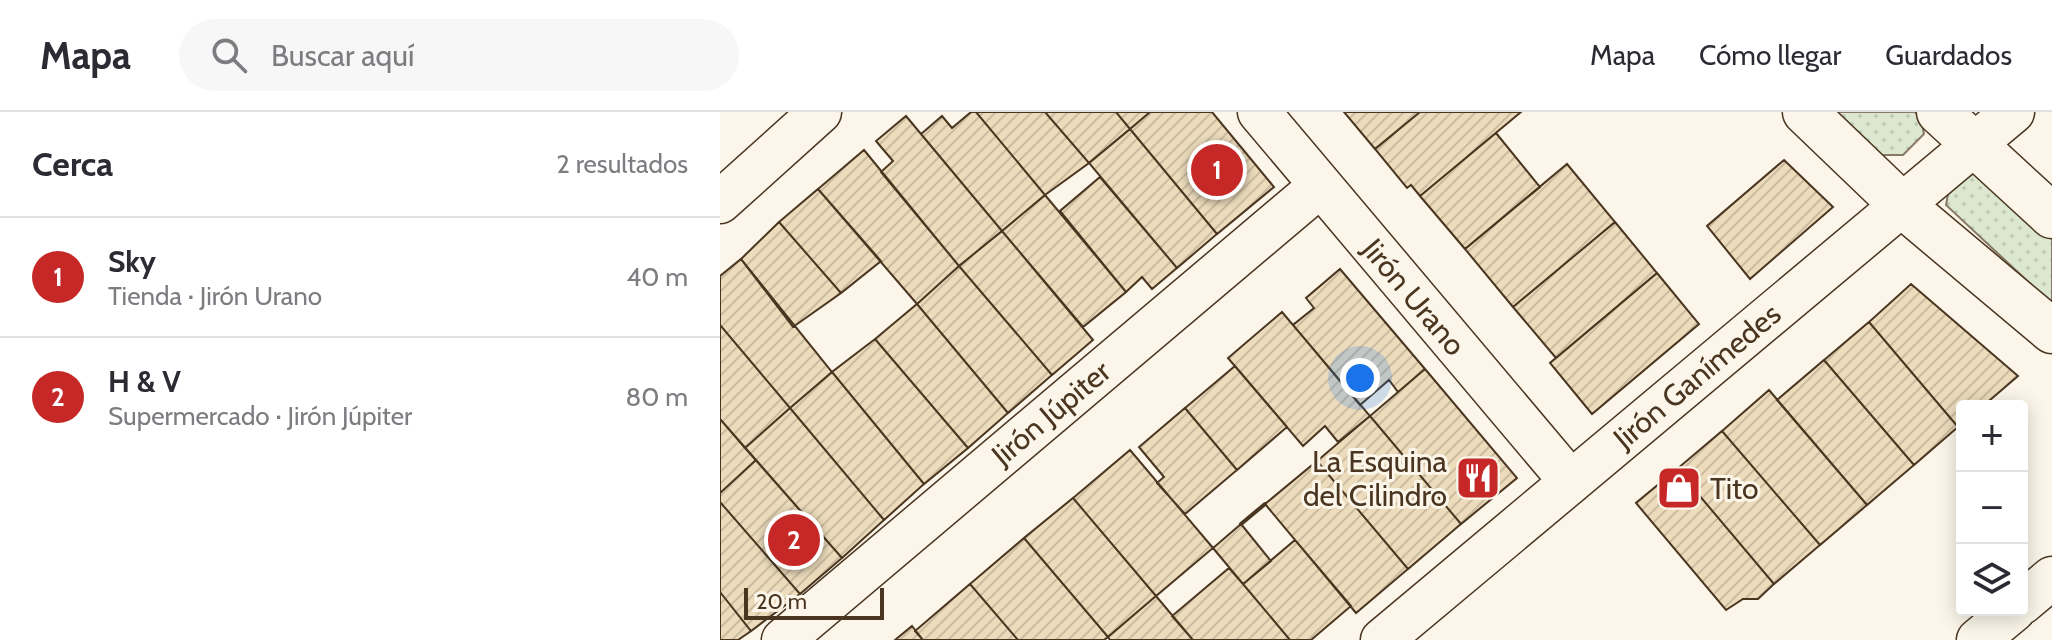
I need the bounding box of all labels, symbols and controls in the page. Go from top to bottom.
search box [179,19,739,91]
text: Mapa [40,32,131,79]
icon: search [207,33,251,77]
text: Buscar aquí [271,37,414,74]
text: Mapa [1590,38,1655,72]
text: Cómo llegar [1699,38,1841,72]
text: Guardados [1885,38,2012,72]
pin: 1 [1191,140,1243,200]
text: Cerca [32,143,113,185]
text: 2 resultados [556,148,688,180]
street label: Jirón Urano [1354,230,1473,363]
text: Sky [108,243,156,280]
text: 1 [53,261,63,293]
text: 40 m [626,261,688,293]
text: Tienda · Jirón Urano [108,280,322,312]
street label: Jirón Ganímedes [1605,295,1788,457]
street label: Jirón Júpiter [983,352,1118,474]
your location [1340,358,1380,398]
text: H & V [108,363,181,400]
text: 2 [51,381,65,413]
text: 80 m [625,381,688,413]
text: Supermercado · Jirón Júpiter [108,400,412,432]
map controls [1956,400,2028,616]
button: + [1956,400,2028,472]
place label: La Esquina del Cilindro [1303,443,1448,514]
restaurant icon: La Esquina del Cilindro [1454,454,1502,502]
shop icon: Tito [1655,464,1703,512]
place label: Tito [1710,470,1759,507]
button: − [1956,472,2028,544]
pin: 2 [768,510,820,570]
button: layers [1956,544,2028,616]
scale bar [744,584,884,620]
text: 20 m [756,588,807,615]

